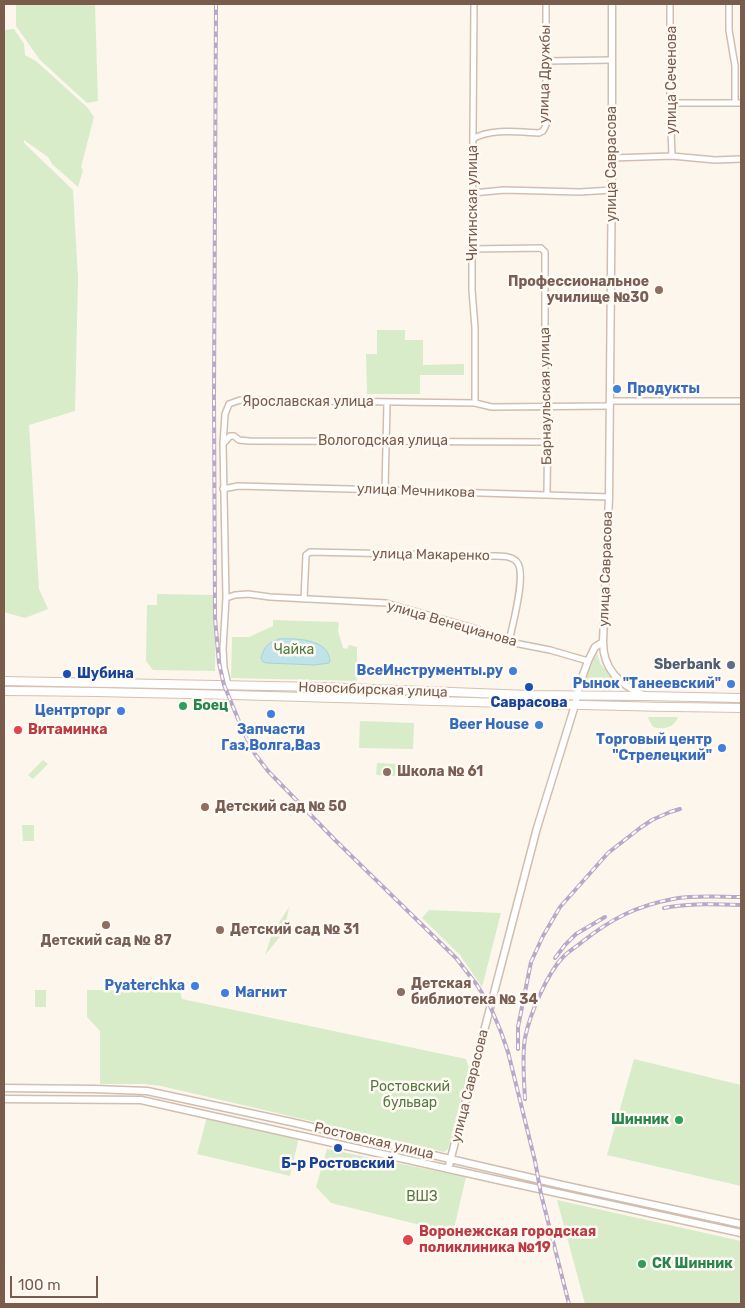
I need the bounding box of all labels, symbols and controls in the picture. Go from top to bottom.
street label: улица Дружбы [536,25,554,123]
street label: улица Сеченова [664,26,680,134]
street label: улица Саврасова [604,106,620,222]
street label: Читинская улица [465,145,481,261]
place label: Профессиональное училище №30 [508,274,649,306]
marker: Профессиональное училище №30 [653,284,665,296]
street label: Барнаульская улица [536,327,556,465]
place label: Продукты [627,381,700,397]
marker: Продукты [611,383,623,395]
street label: Ярославская улица [242,394,374,410]
street label: Вологодская улица [318,433,448,449]
street label: улица Мечникова [357,481,475,501]
street label: улица Саврасова [596,511,616,627]
street label: улица Макаренко [372,546,490,564]
street label: улица Венецианова [385,597,519,651]
park label: Чайка [274,642,314,658]
place label: Sberbank [654,657,721,673]
marker: Sberbank [725,659,737,671]
place label: ВсеИнструменты.ру [357,663,503,679]
marker: ВсеИнструменты.ру [507,665,519,677]
place label: Шубина [77,666,134,682]
marker: Шубина [61,668,73,680]
place label: Рынок "Танеевский" [573,676,721,692]
marker: Рынок "Танеевский" [725,678,737,690]
street label: Новосибирская улица [298,679,448,701]
marker: Саврасова [523,681,535,693]
place label: Саврасова [490,695,568,711]
place label: Боец [193,698,228,714]
marker: Боец [177,700,189,712]
place label: Центрторг [35,703,111,719]
marker: Центрторг [115,705,127,717]
marker: Запчасти Газ,Волга,Ваз [265,708,277,720]
place label: Beer House [449,717,529,733]
marker: Beer House [533,719,545,731]
place label: Витаминка [28,722,107,738]
place label: Запчасти Газ,Волга,Ваз [221,722,321,754]
marker: Витаминка [12,724,24,736]
place label: Торговый центр "Стрелецкий" [596,732,712,764]
marker: Торговый центр "Стрелецкий" [716,742,728,754]
place label: Школа № 61 [397,764,483,780]
marker: Школа № 61 [381,766,393,778]
place label: Детский сад № 50 [215,799,347,815]
marker: Детский сад № 50 [199,801,211,813]
marker: Детский сад № 87 [100,919,112,931]
place label: Детский сад № 31 [230,922,359,938]
marker: Детский сад № 31 [214,924,226,936]
place label: Детский сад № 87 [41,933,171,949]
place label: Детская библиотека № 34 [411,976,538,1009]
place label: Pyaterchka [104,978,185,994]
marker: Pyaterchka [189,980,201,992]
place label: Магнит [235,985,287,1001]
marker: Детская библиотека № 34 [395,986,407,998]
marker: Магнит [219,987,231,999]
street label: улица Саврасова [448,1028,492,1144]
park label: Ростовский бульвар [370,1079,450,1112]
place label: Шинник [611,1112,669,1128]
marker: Шинник [673,1114,685,1126]
street label: Ростовская улица [313,1119,435,1163]
marker: Б-р Ростовский [332,1142,344,1154]
place label: Б-р Ростовский [281,1156,395,1172]
park label: ВШЗ [406,1189,438,1205]
place label: Воронежская городская поликлиника №19 [419,1224,596,1256]
marker: Воронежская городская поликлиника №19 [401,1233,415,1247]
place label: СК Шинник [652,1256,733,1272]
marker: СК Шинник [636,1258,648,1270]
scale bar [12,1266,100,1298]
text: 100 m [18,1276,60,1294]

